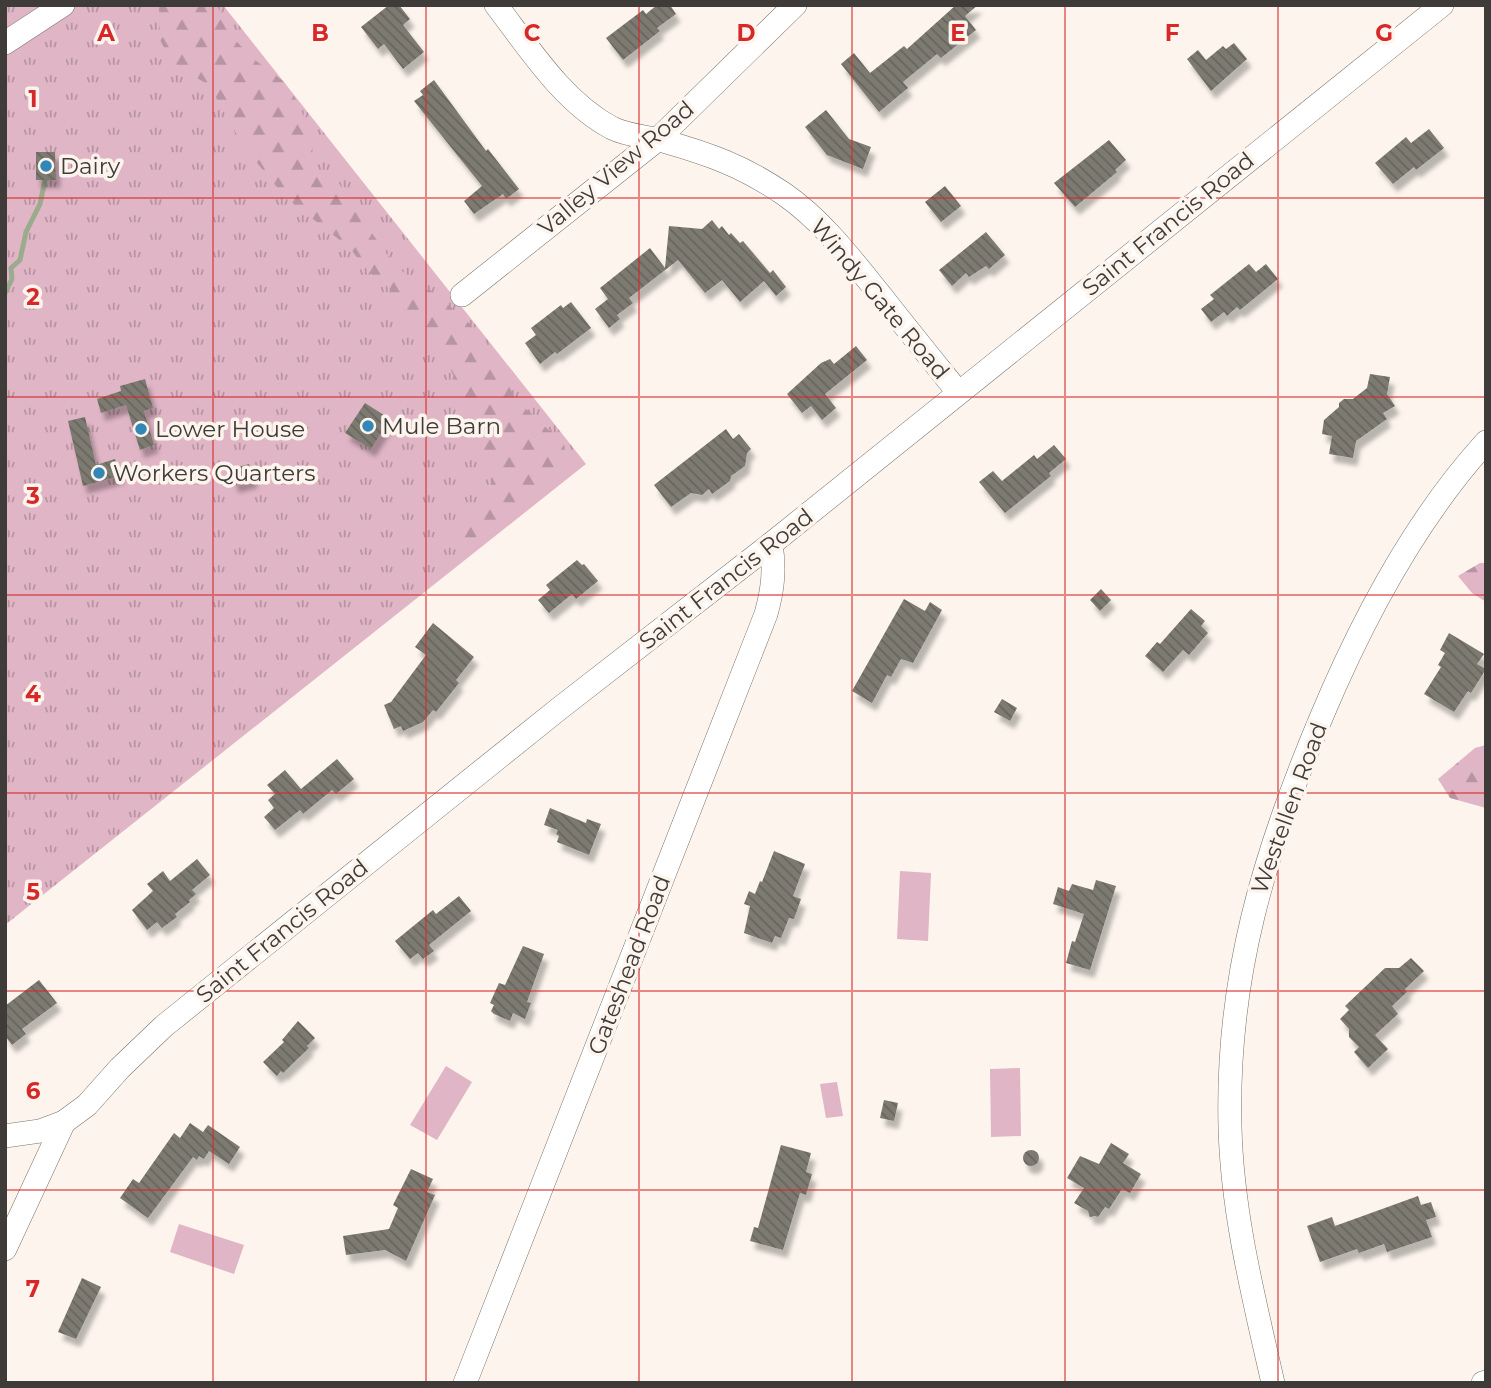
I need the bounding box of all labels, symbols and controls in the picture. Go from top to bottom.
text: A [96,19,115,47]
text: B [311,19,329,47]
text: C [524,19,541,47]
text: D [737,19,756,47]
text: E [950,19,966,47]
text: F [1165,19,1180,47]
text: G [1375,19,1393,47]
text: 1 [28,85,38,113]
street label: Valley View Road [532,95,700,241]
street label: Saint Francis Road [1076,146,1260,302]
place label: Dairy [60,152,121,180]
marker: Dairy [38,158,54,174]
street label: Windy Gate Road [805,213,955,385]
text: 2 [26,283,40,311]
place label: Mule Barn [382,412,501,440]
place label: Lower House [155,415,305,443]
marker: Mule Barn [360,418,376,434]
marker: Lower House [133,421,149,437]
place label: Workers Quarters [113,459,315,487]
marker: Workers Quarters [91,465,107,481]
text: 3 [25,482,40,510]
street label: Saint Francis Road [633,502,819,656]
text: 4 [25,680,41,708]
street label: Westellen Road [1245,719,1333,897]
street label: Saint Francis Road [190,853,374,1009]
street label: Gateshead Road [582,871,676,1059]
text: 5 [26,878,40,906]
text: 6 [26,1077,41,1105]
text: 7 [26,1275,40,1303]

